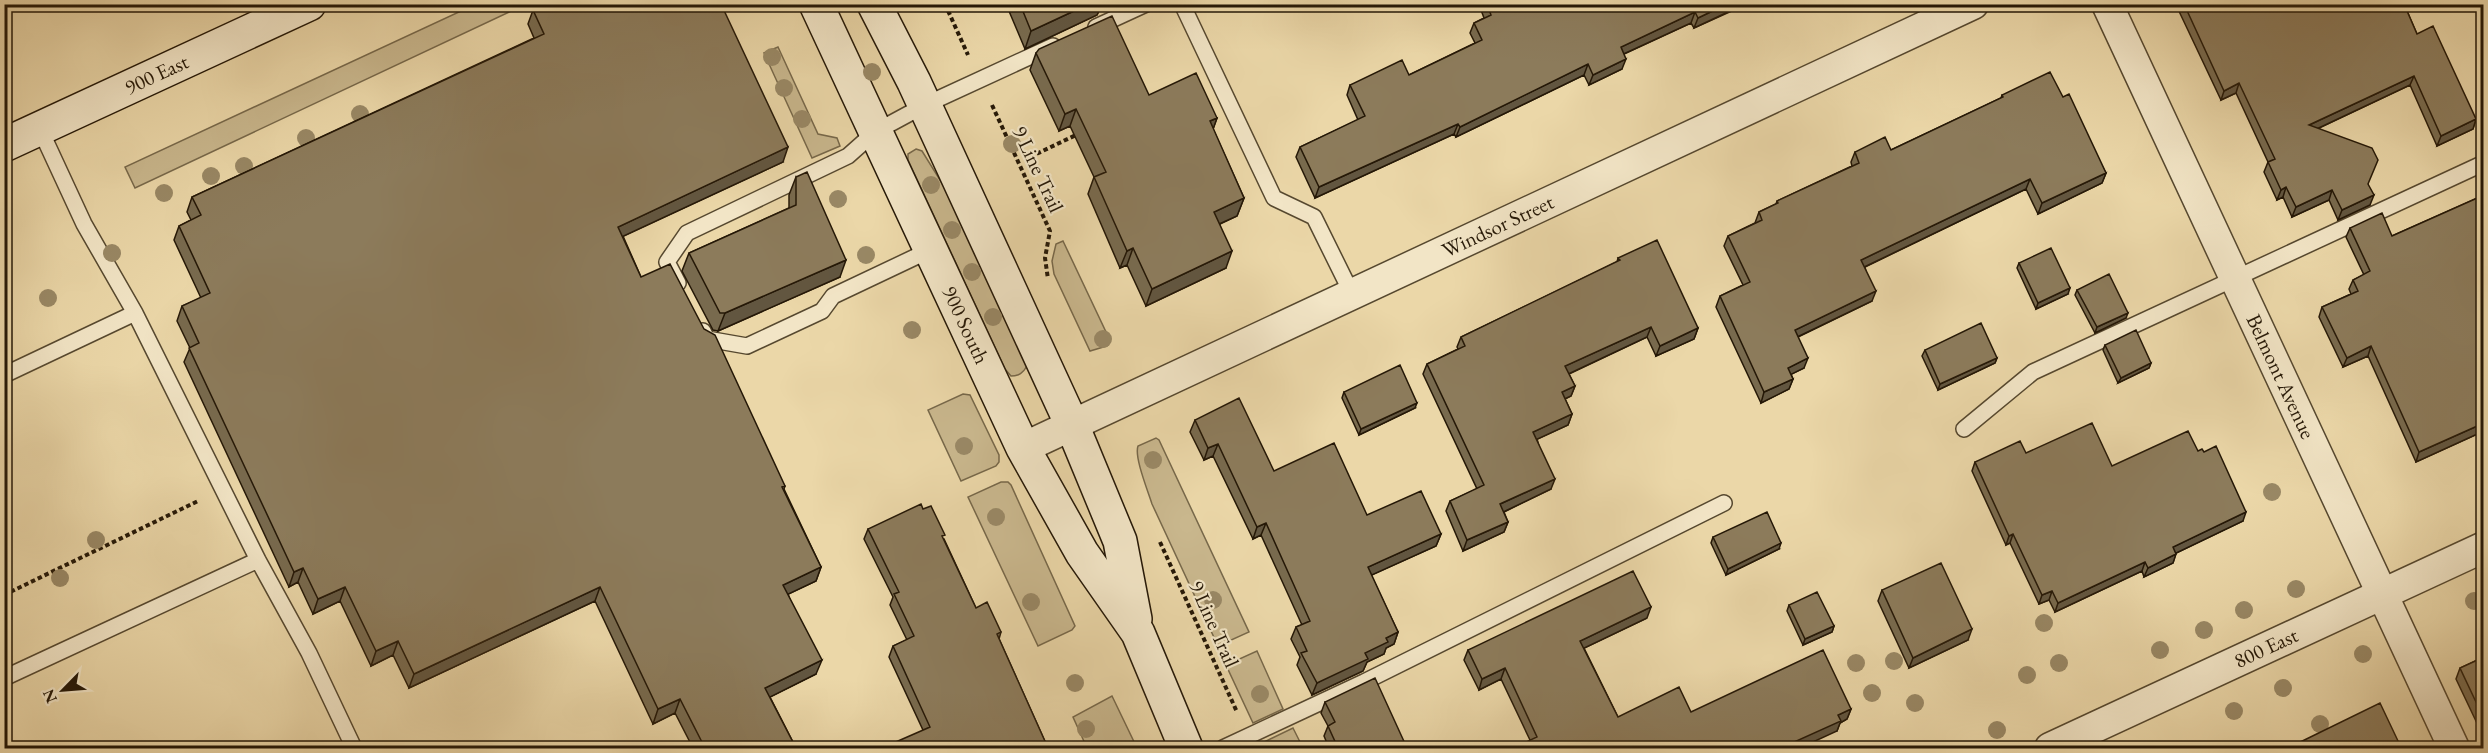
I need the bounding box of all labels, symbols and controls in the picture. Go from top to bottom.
street label: 900 East [120,47,193,100]
street label: 9 Line Trail [1007,121,1070,217]
street label: Windsor Street [1437,188,1558,263]
street label: 900 South [936,281,996,368]
street label: Belmont Avenue [2241,310,2322,443]
street label: 9 Line Trail [1183,576,1246,672]
street label: 800 East [2229,621,2302,674]
north arrow [33,660,93,720]
text: N [38,686,62,706]

